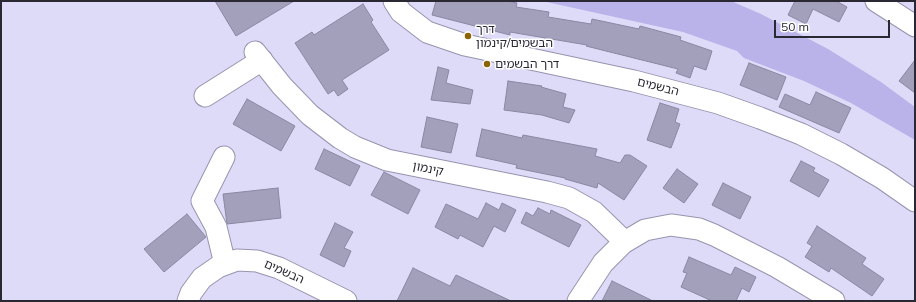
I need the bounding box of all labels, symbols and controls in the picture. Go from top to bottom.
scale bar [776,12,892,38]
text: 50 m [781,19,809,34]
place label: דרך הבשמים/קינמון [476,22,553,50]
marker: דרך הבשמים/קינמון [463,31,473,41]
place label: דרך הבשמים [495,57,559,71]
marker: דרך הבשמים [482,59,492,69]
street label: הבשמים [636,75,680,99]
street label: קינמון [411,159,445,179]
street label: הבשמים [262,257,306,287]

